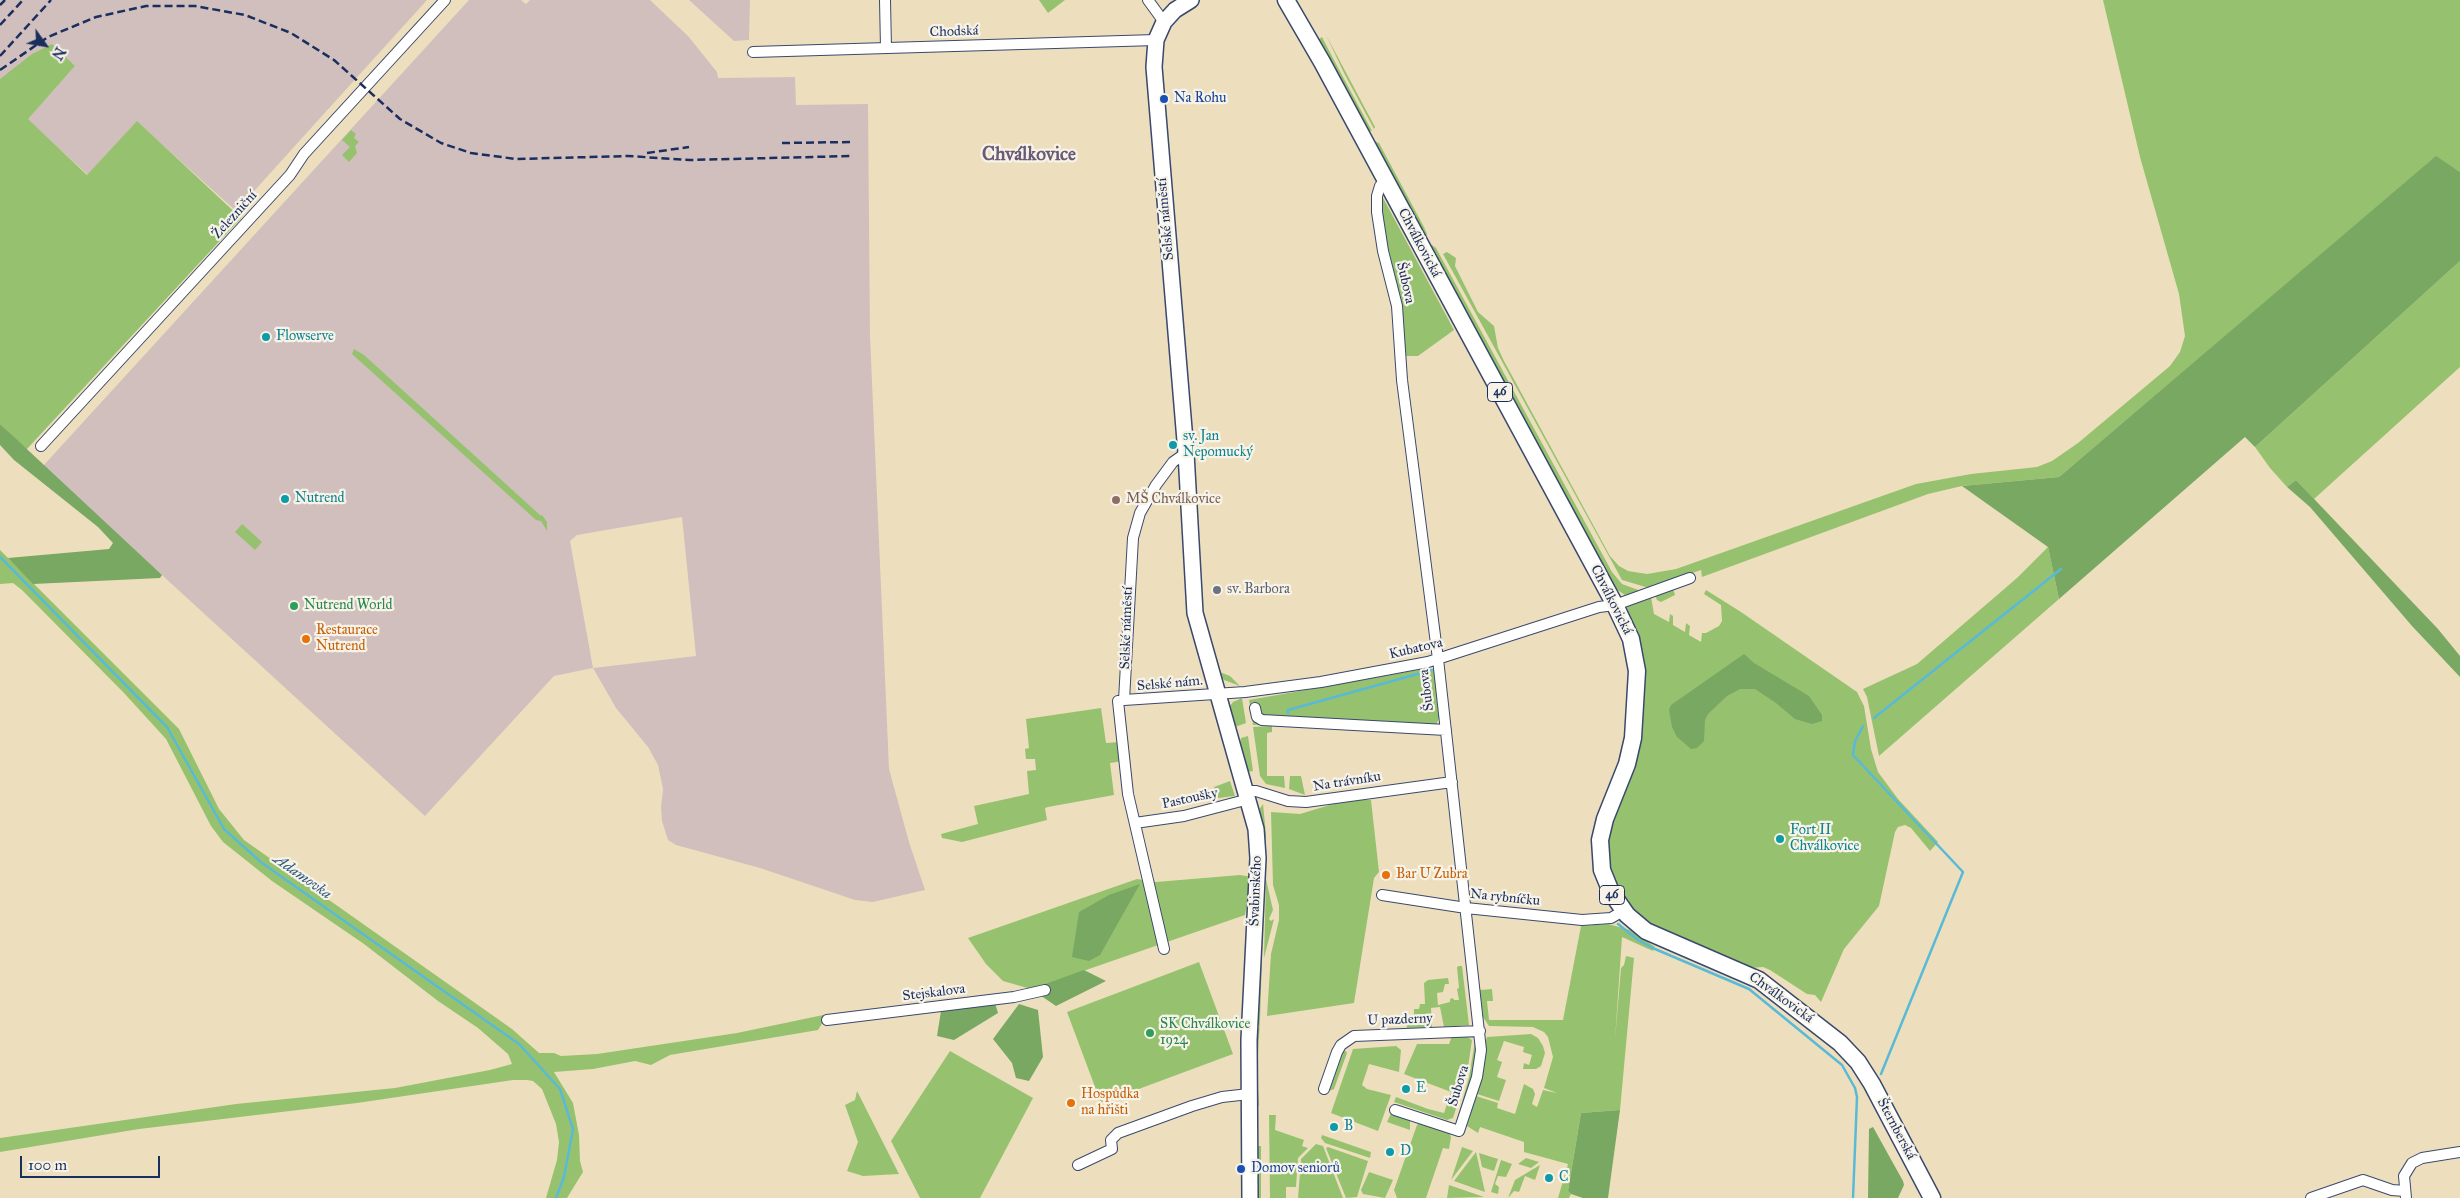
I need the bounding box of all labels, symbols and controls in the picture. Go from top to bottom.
north arrow [20,20,70,70]
street label: Chodská [929,23,979,41]
text: N [48,44,68,63]
place label: Na Rohu [1174,91,1226,107]
marker: Na Rohu [1158,93,1170,105]
district label: Chválkovice [982,144,1076,166]
street label: Selské náměstí [1154,177,1178,261]
street label: Železniční [209,187,261,243]
street label: Chválkovická [1394,206,1444,280]
street label: Šubova [1392,261,1418,305]
place label: Flowserve [276,329,334,345]
marker: Flowserve [260,331,272,343]
road number: 46 [1488,382,1512,402]
place label: sv. Jan Nepomucký [1183,429,1253,462]
marker: sv. Jan Nepomucký [1167,439,1179,451]
place label: Nutrend [295,491,345,507]
place label: MŠ Chválkovice [1126,492,1221,508]
marker: Nutrend [279,493,291,505]
marker: MŠ Chválkovice [1110,494,1122,506]
street label: Chválkovická [1586,562,1636,638]
place label: sv. Barbora [1227,582,1290,598]
marker: sv. Barbora [1211,584,1223,596]
street label: Selské náměstí [1117,586,1137,670]
place label: Nutrend World [304,598,392,614]
marker: Nutrend World [288,600,300,612]
place label: Restaurace Nutrend [316,623,378,656]
marker: Restaurace Nutrend [300,633,312,645]
street label: Kubatova [1388,635,1444,663]
street label: Šubova [1416,668,1438,712]
street label: Selské nám. [1136,673,1204,695]
street label: Na trávníku [1312,768,1382,796]
street label: Pastoušky [1161,785,1219,813]
place label: Fort II Chválkovice [1790,823,1859,856]
marker: Fort II Chválkovice [1774,833,1786,845]
water label: Adamovka [269,850,335,904]
street label: Švabinského [1246,855,1266,927]
place label: Bar U Zubra [1396,867,1468,883]
marker: Bar U Zubra [1380,869,1392,881]
street label: Na rybníčku [1469,886,1541,910]
road number: 46 [1600,886,1624,904]
street label: Chválkovická [1745,969,1817,1027]
street label: Stejskalova [902,981,966,1005]
street label: U pazderny [1367,1010,1433,1030]
place label: SK Chválkovice 1924 [1160,1017,1250,1050]
marker: SK Chválkovice 1924 [1144,1027,1156,1039]
street label: Šubova [1445,1063,1473,1109]
place label: E [1416,1081,1426,1097]
marker: E [1400,1083,1412,1095]
place label: Hospůdka na hřišti [1081,1087,1139,1120]
street label: Šternberská [1873,1095,1919,1163]
marker: Hospůdka na hřišti [1065,1097,1077,1109]
place label: B [1344,1119,1353,1135]
marker: B [1328,1121,1340,1133]
place label: D [1400,1144,1411,1160]
scale bar [22,1146,162,1178]
marker: D [1384,1146,1396,1158]
text: 100 m [28,1156,67,1174]
place label: Domov seniorů [1251,1161,1340,1177]
marker: Domov seniorů [1235,1163,1247,1175]
place label: C [1559,1170,1569,1186]
marker: C [1543,1172,1555,1184]

